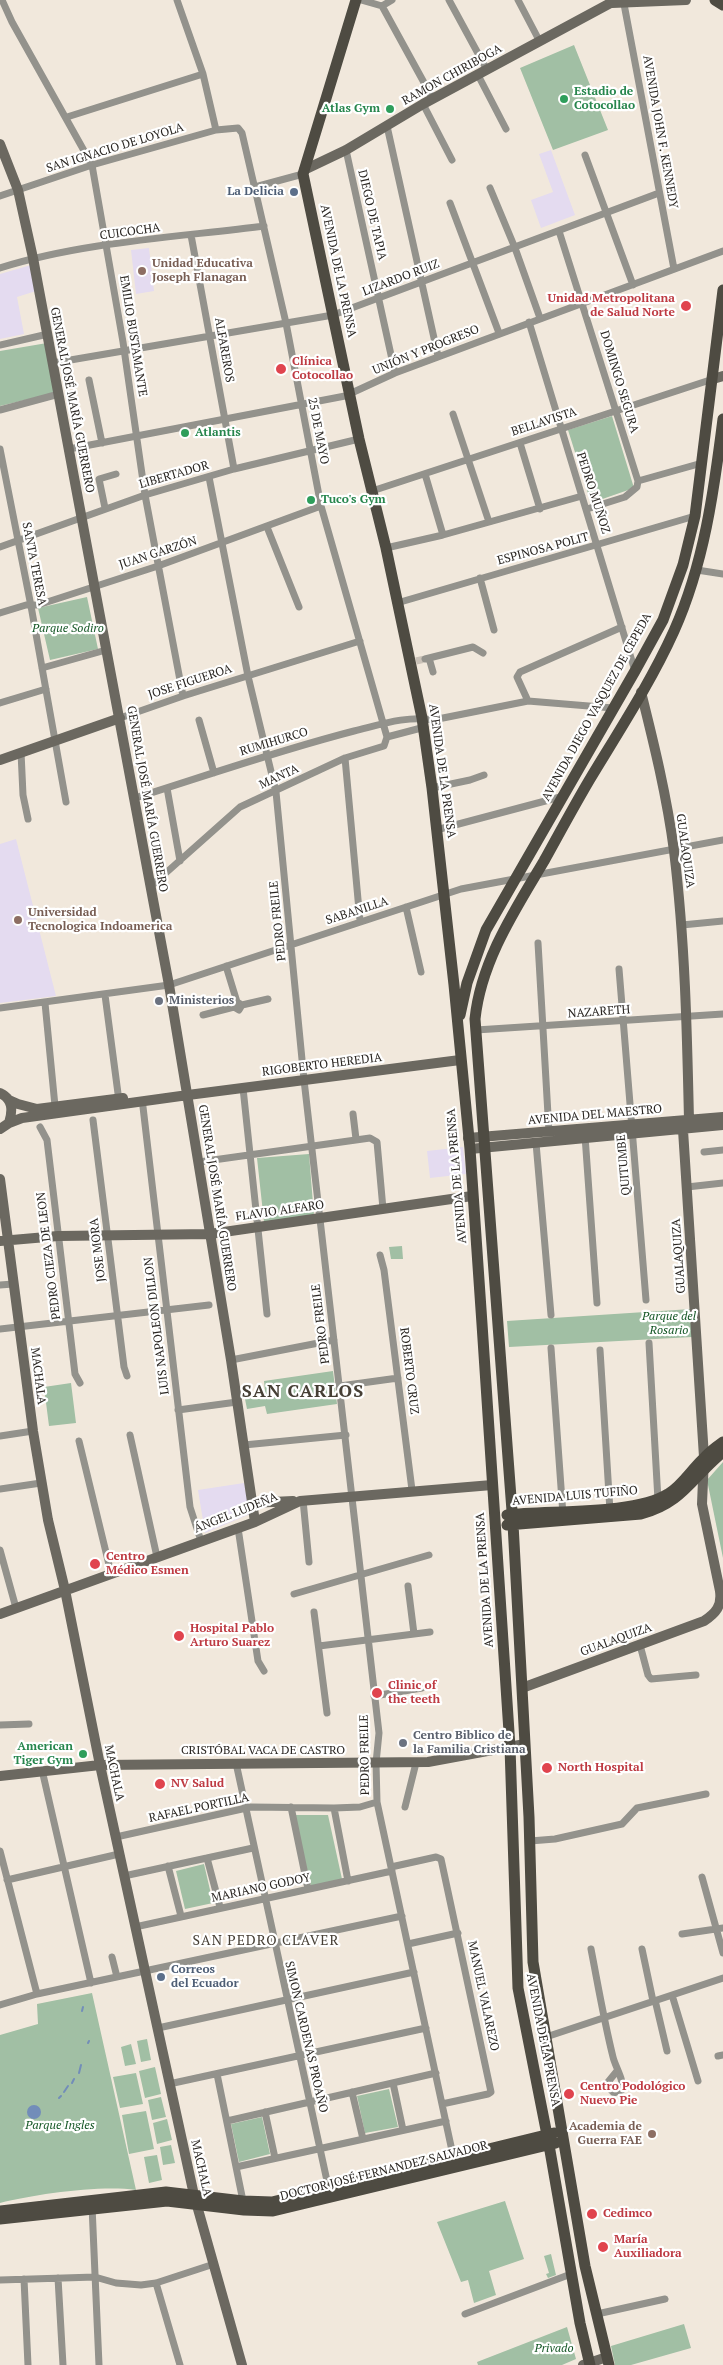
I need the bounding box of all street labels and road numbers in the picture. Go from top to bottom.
street label: RAMON CHIRIBOGA [399,42,505,108]
street label: AVENIDA JOHN F. KENNEDY [639,54,681,210]
street label: SAN IGNACIO DE LOYOLA [45,120,185,176]
street label: DIEGO DE TAPIA [355,168,389,262]
street label: AVENIDA DE LA PRENSA [317,203,359,339]
street label: CUICOCHA [99,221,161,243]
street label: LIZARDO RUIZ [360,257,442,299]
street label: EMILIO BUSTAMANTE [116,274,150,398]
street label: GENERAL JOSÉ MARÍA GUERRERO [47,306,97,494]
street label: ALFAREROS [211,316,237,384]
street label: UNIÓN Y PROGRESO [371,322,481,378]
street label: DOMINGO SEGURA [597,329,641,435]
street label: 25 DE MAYO [304,396,332,466]
street label: BELLAVISTA [509,405,579,439]
street label: PEDRO MUÑOZ [573,450,613,536]
street label: LIBERTADOR [137,458,211,492]
street label: SANTA TERESA [19,521,49,607]
street label: ESPINOSA POLIT [496,530,590,568]
street label: JUAN GARZÓN [117,534,199,572]
street label: AVENIDA DIEGO VASQUEZ DE CEPEDA [539,610,655,804]
street label: JOSE FIGUEROA [146,662,234,702]
street label: AVENIDA DE LA PRENSA [425,703,459,839]
street label: GENERAL JOSÉ MARÍA GUERRERO [124,705,170,893]
street label: RUMIHURCO [238,725,310,759]
street label: MANTA [257,762,301,792]
street label: GUALAQUIZA [673,813,697,889]
street label: PEDRO FREILE [267,880,289,962]
street label: SABANILLA [324,894,390,928]
street label: NAZARETH [567,1003,631,1021]
street label: RIGOBERTO HEREDIA [261,1051,383,1079]
street label: AVENIDA DEL MAESTRO [527,1102,663,1128]
street label: GENERAL JOSÉ MARÍA GUERRERO [195,1104,239,1292]
street label: AVENIDA DE LA PRENSA [444,1108,470,1244]
street label: QUITUMBE [614,1134,634,1196]
street label: PEDRO CIEZA DE LEON [34,1191,64,1321]
street label: FLAVIO ALFARO [235,1198,325,1224]
street label: JOSE MORA [87,1217,109,1283]
street label: GUALAQUIZA [669,1218,689,1294]
street label: LUIS NAPOLEON DILLON [141,1256,173,1396]
street label: PEDRO FREILE [309,1283,333,1365]
street label: ROBERTO CRUZ [397,1327,421,1415]
street label: MACHALA [27,1347,49,1405]
street label: AVENIDA LUIS TUFIÑO [511,1483,639,1509]
street label: ÁNGEL LUDEÑA [192,1490,280,1536]
street label: AVENIDA DE LA PRENSA [473,1512,497,1648]
street label: GUALAQUIZA [578,1620,654,1660]
street label: PEDRO FREILE [357,1715,373,1795]
street label: MACHALA [101,1743,127,1803]
street label: CRISTÓBAL VACA DE CASTRO [181,1744,345,1758]
street label: RAFAEL PORTILLA [148,1790,250,1826]
street label: MARIANO GODOY [210,1870,312,1906]
street label: MANUEL VALAREZO [464,1940,502,2052]
street label: SIMON CARDENAS PROAÑO [282,1960,330,2114]
street label: AVENIDA DE LA PRENSA [523,1972,563,2108]
street label: MACHALA [188,2138,214,2198]
street label: DOCTOR JOSÉ FERNANDEZ SALVADOR [279,2138,489,2204]

